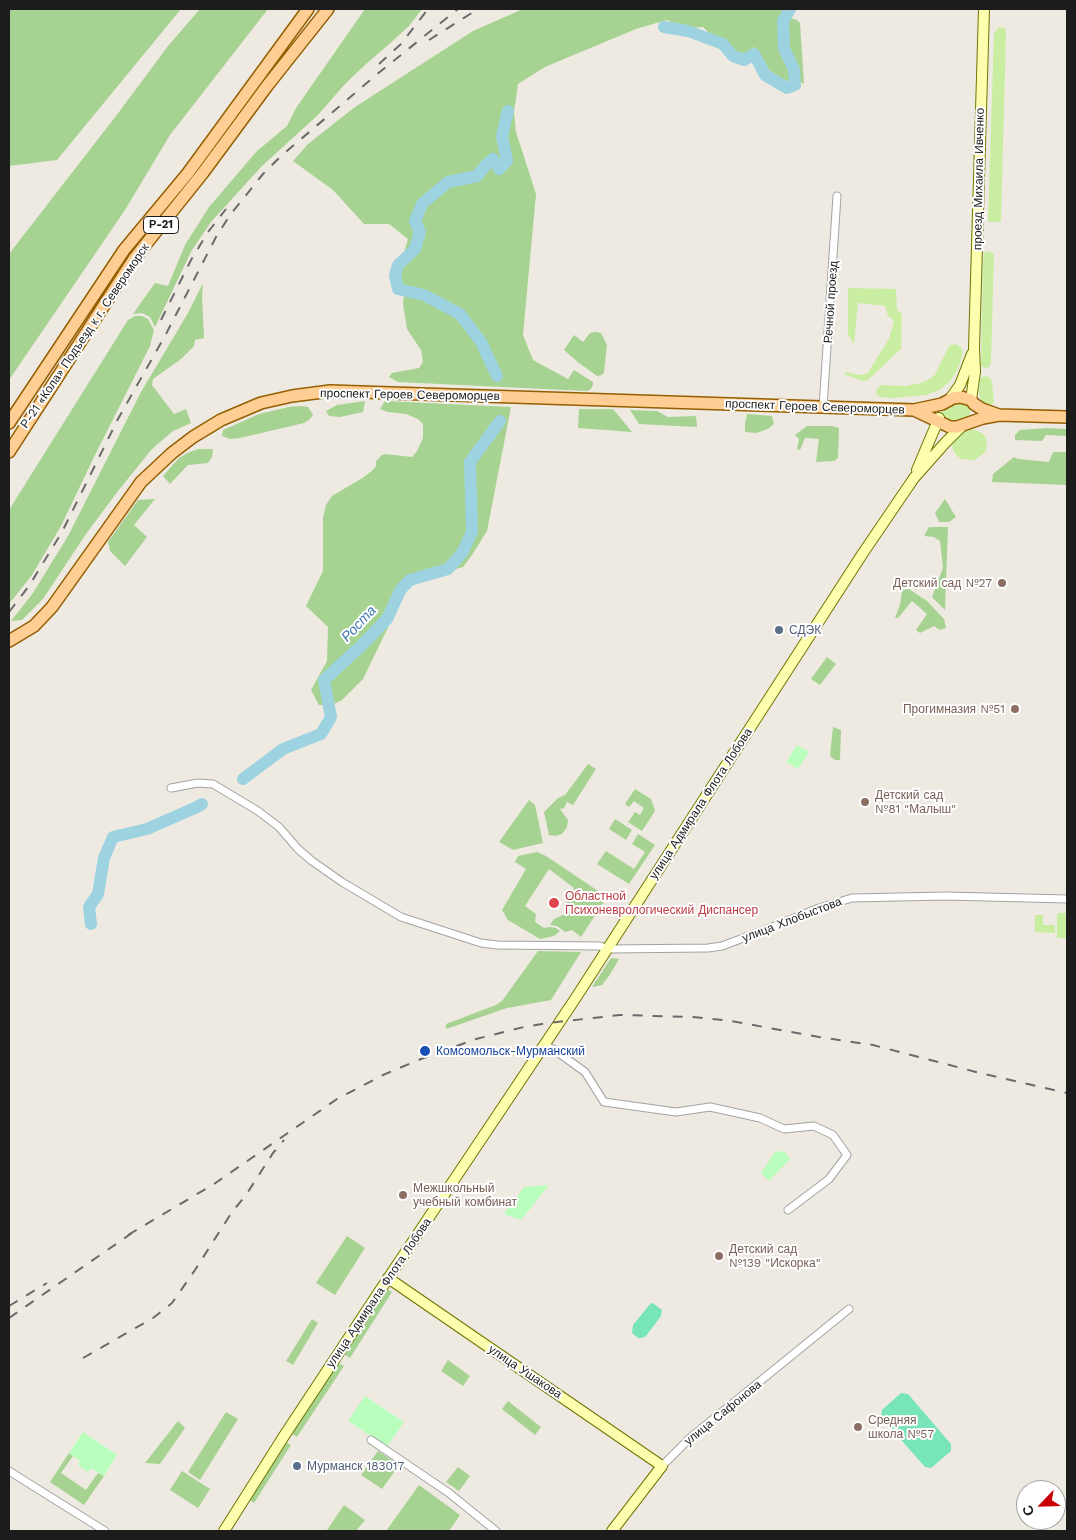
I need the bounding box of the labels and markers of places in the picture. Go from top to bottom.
place label: Детский сад №27 [893,576,992,590]
marker: Детский сад №27 [996,577,1008,589]
place label: СДЭК [789,623,821,637]
marker: СДЭК [773,624,785,636]
place label: Прогимназия №51 [903,702,1005,716]
marker: Прогимназия №51 [1009,703,1021,715]
place label: Детский сад №81 "Малыш" [875,788,956,816]
marker: Детский сад №81 "Малыш" [859,796,871,808]
place label: Областной Психоневрологический Диспансер [565,889,758,917]
marker: Областной Психоневрологический Диспансер [547,896,561,910]
marker: Комсомольск-Мурманский [418,1044,432,1058]
place label: Комсомольск-Мурманский [436,1044,585,1058]
place label: Межшкольный учебный комбинат [413,1181,517,1209]
marker: Межшкольный учебный комбинат [397,1189,409,1201]
place label: Детский сад №139 "Искорка" [729,1242,821,1270]
marker: Детский сад №139 "Искорка" [713,1250,725,1262]
place label: Средняя школа №57 [868,1413,934,1441]
marker: Средняя школа №57 [852,1421,864,1433]
place label: Мурманск 183017 [307,1459,404,1473]
marker: Мурманск 183017 [291,1460,303,1472]

